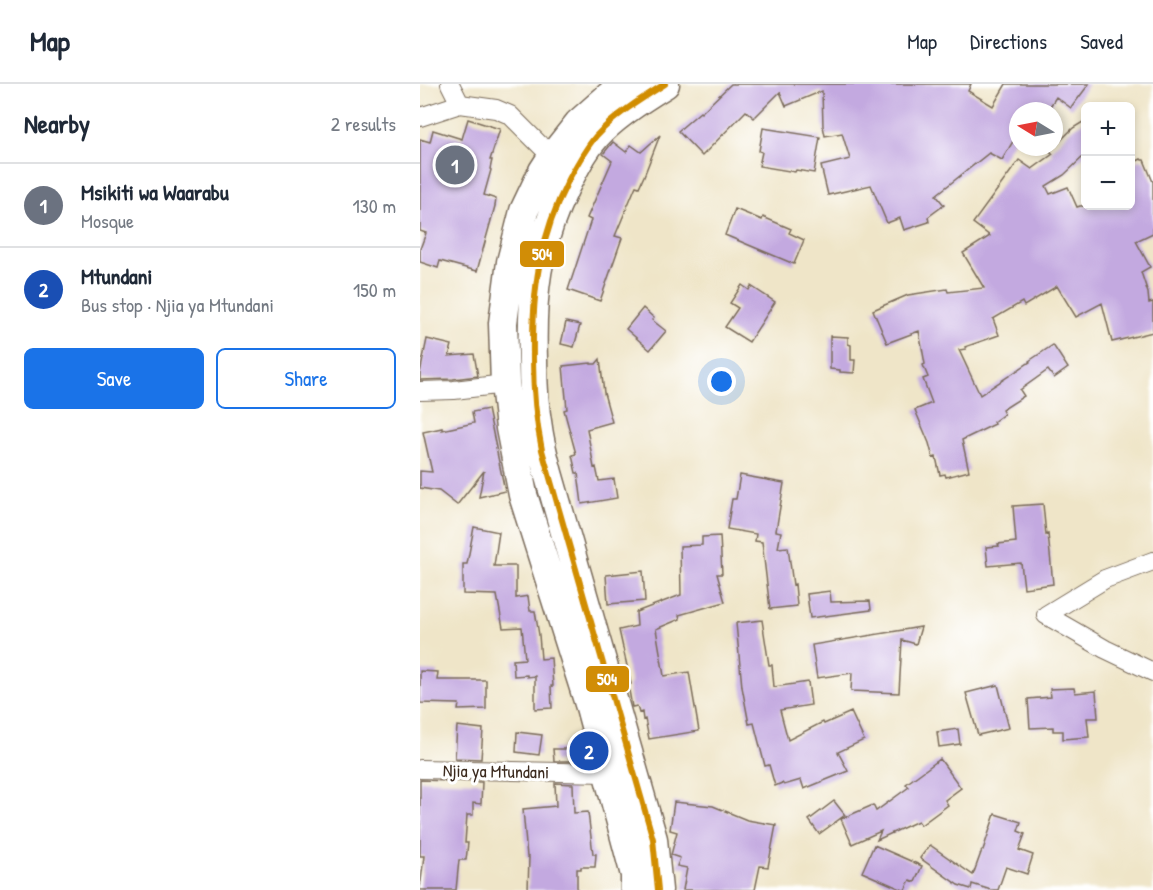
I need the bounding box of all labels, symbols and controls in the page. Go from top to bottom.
text: Map [30,22,70,60]
text: Map [907,27,937,56]
text: Directions [970,27,1047,56]
text: Saved [1080,27,1123,56]
north arrow [1009,102,1063,156]
map controls [1081,102,1135,210]
button: + [1081,102,1135,156]
text: Nearby [24,106,90,141]
text: 2 results [331,110,396,137]
pin: 1 [435,142,474,188]
button: − [1081,156,1135,210]
text: Msikiti wa Waarabu [81,177,229,207]
text: 1 [40,192,47,219]
text: 130 m [353,192,396,219]
text: Mosque [81,207,134,234]
line badge: 504 [519,240,565,268]
text: 504 [532,243,552,265]
text: Mtundani [81,261,152,291]
text: 2 [39,276,48,303]
text: 150 m [353,276,396,303]
text: Bus stop · Njia ya Mtundani [81,291,274,318]
button: Save [24,348,204,409]
button: Share [216,348,396,409]
your location [707,367,736,396]
line badge: 504 [585,665,630,693]
text: 504 [597,668,617,690]
pin: 2 [570,728,608,774]
street label: Njia ya Mtundani [443,758,549,784]

